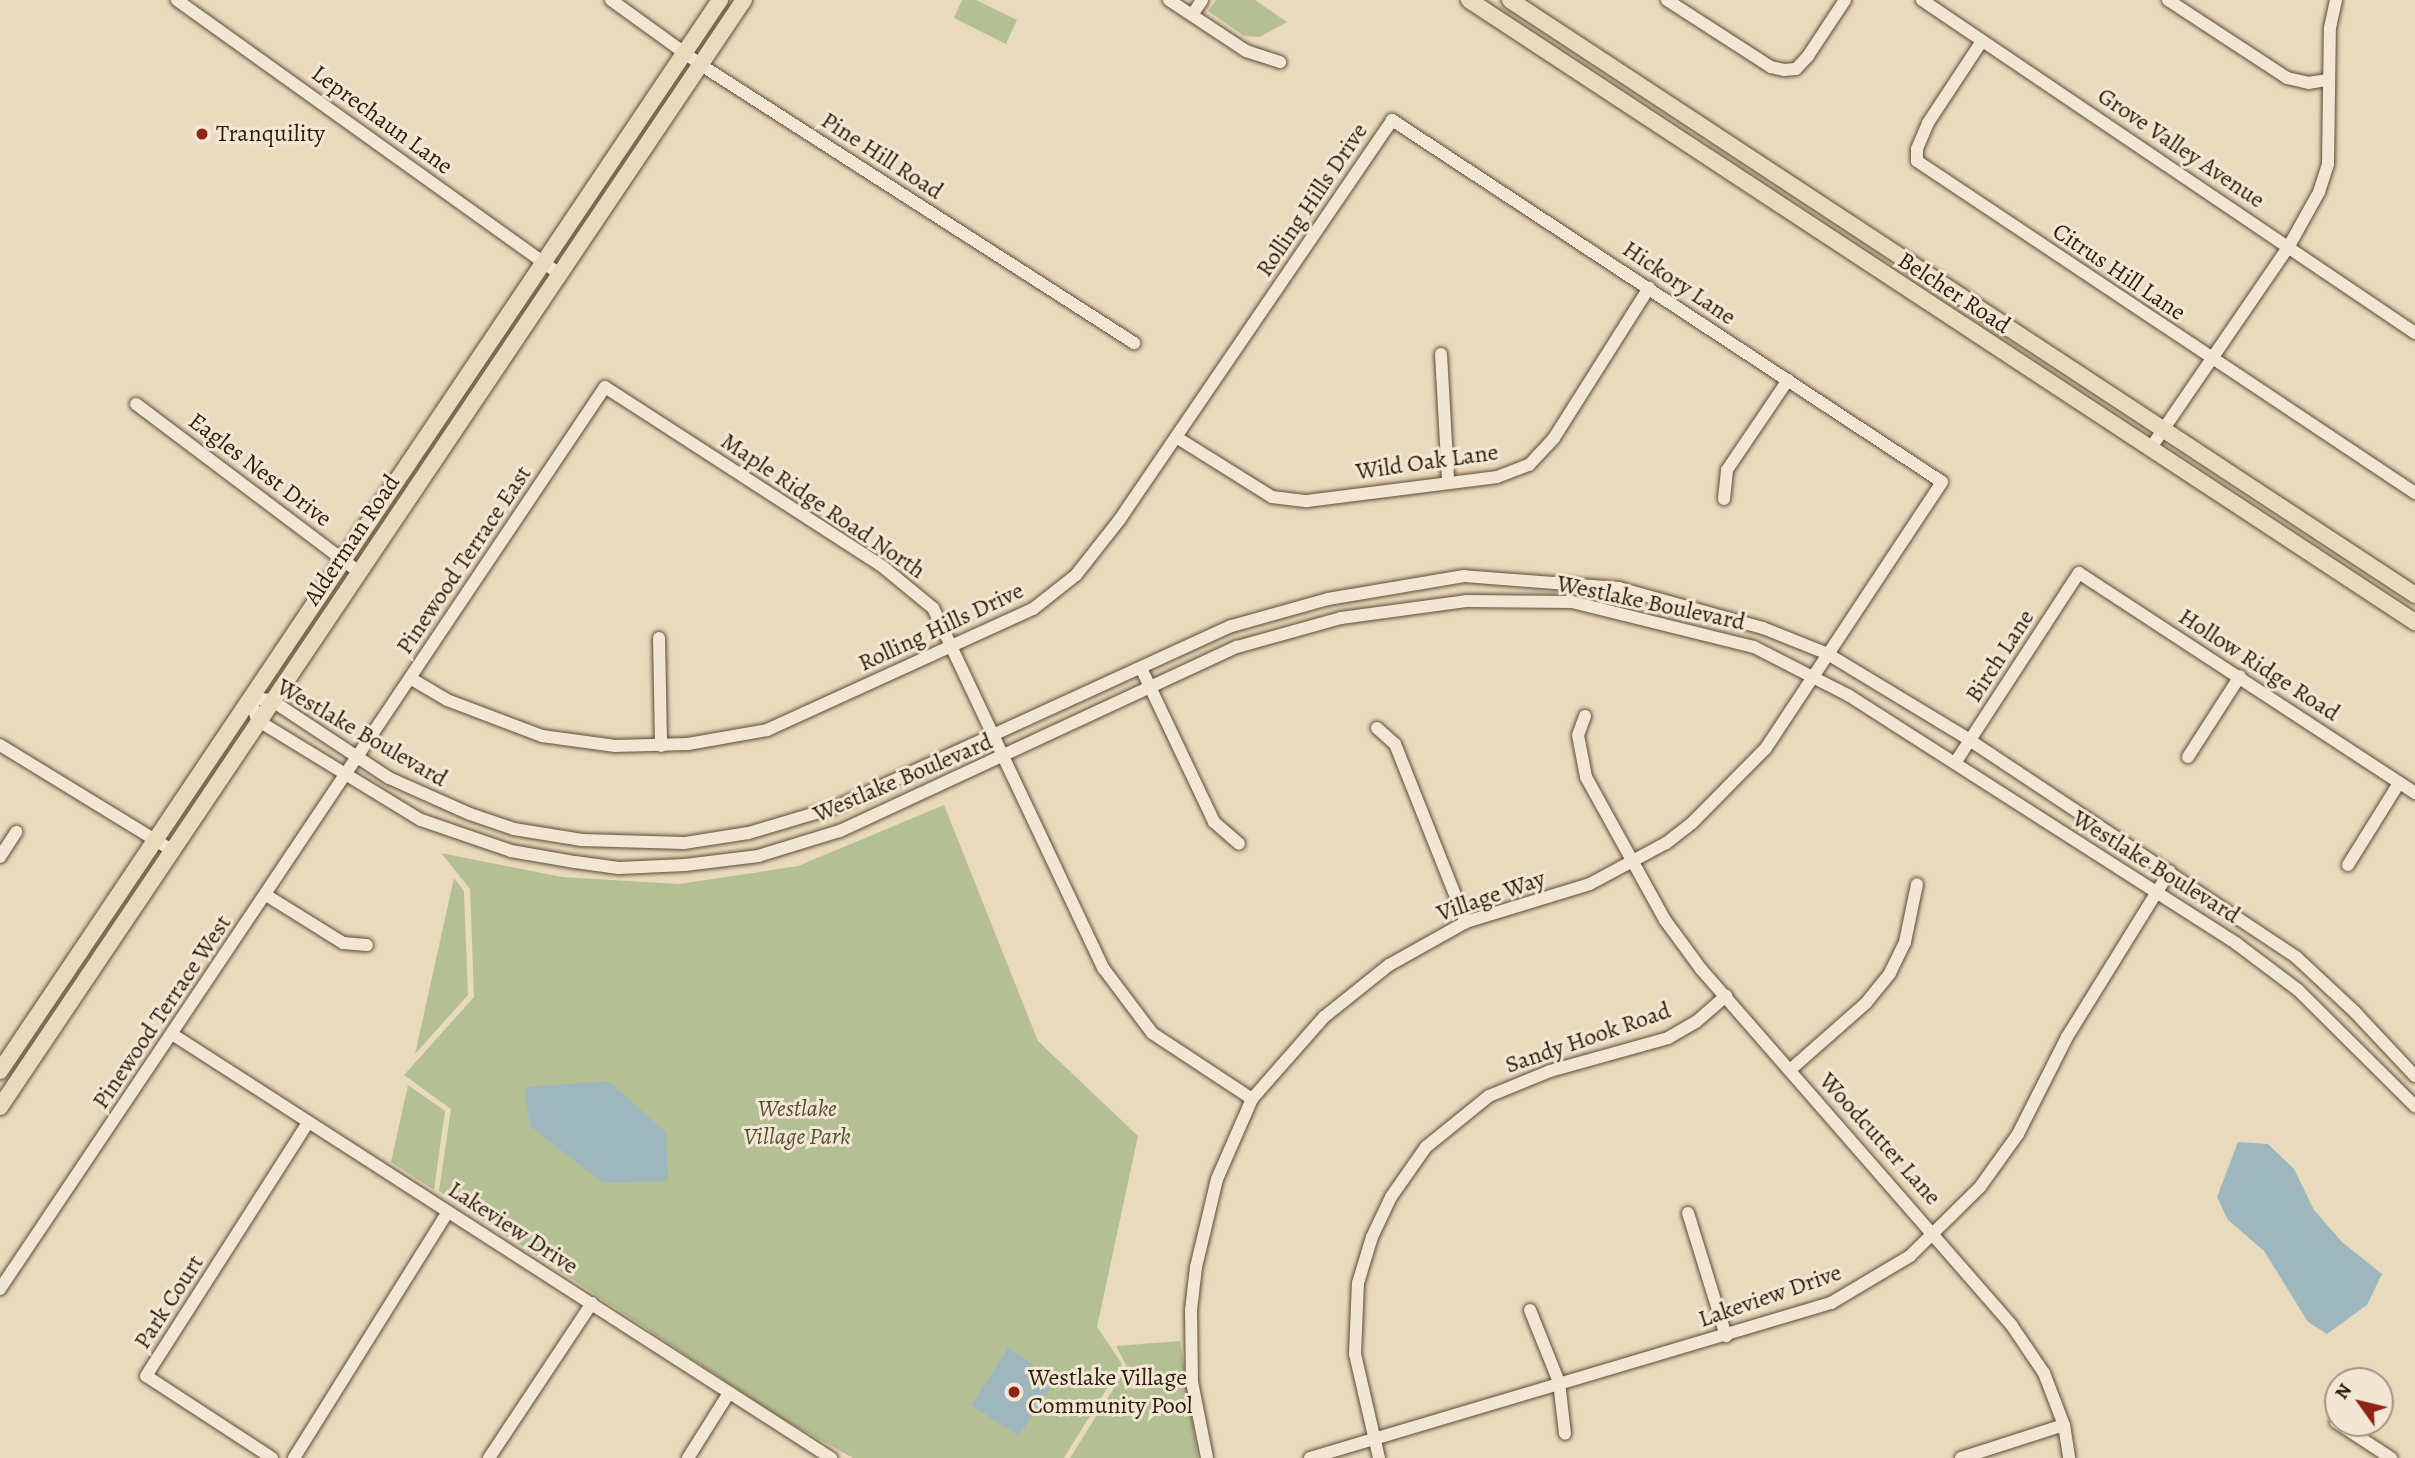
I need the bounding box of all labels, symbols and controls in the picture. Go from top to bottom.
street label: Leprechaun Lane [306,59,458,181]
street label: Grove Valley Avenue [2092,82,2270,214]
street label: Pine Hill Road [816,106,948,206]
street label: Rolling Hills Drive [1250,118,1374,282]
place label: Tranquility [216,120,325,148]
marker: Tranquility [194,126,210,142]
street label: Citrus Hill Lane [2047,217,2191,327]
street label: Hickory Lane [1617,235,1741,331]
street label: Belcher Road [1892,246,2016,340]
street label: Eagles Nest Drive [183,407,337,533]
street label: Maple Ridge Road North [715,427,931,585]
street label: Wild Oak Lane [1354,438,1500,486]
street label: Pinewood Terrace East [390,460,538,660]
street label: Alderman Road [298,469,406,611]
street label: Westlake Boulevard [1554,569,1748,637]
street label: Rolling Hills Drive [854,576,1028,678]
street label: Hollow Ridge Road [2173,602,2345,728]
street label: Birch Lane [1959,604,2041,708]
street label: Westlake Boulevard [272,673,452,793]
street label: Westlake Boulevard [809,727,997,829]
street label: Westlake Boulevard [2067,804,2245,930]
street label: Village Way [1433,864,1549,928]
street label: Pinewood Terrace West [86,910,238,1114]
street label: Sandy Hook Road [1501,996,1675,1080]
street label: Woodcutter Lane [1813,1067,1947,1211]
park label: Westlake Village Park [743,1095,851,1151]
street label: Lakeview Drive [443,1175,583,1281]
street label: Park Court [128,1250,210,1354]
street label: Lakeview Drive [1695,1258,1845,1334]
place label: Westlake Village Community Pool [1028,1364,1193,1420]
north arrow [2324,1367,2394,1437]
text: N [2329,1378,2358,1404]
marker: Westlake Village Community Pool [1006,1384,1022,1400]

